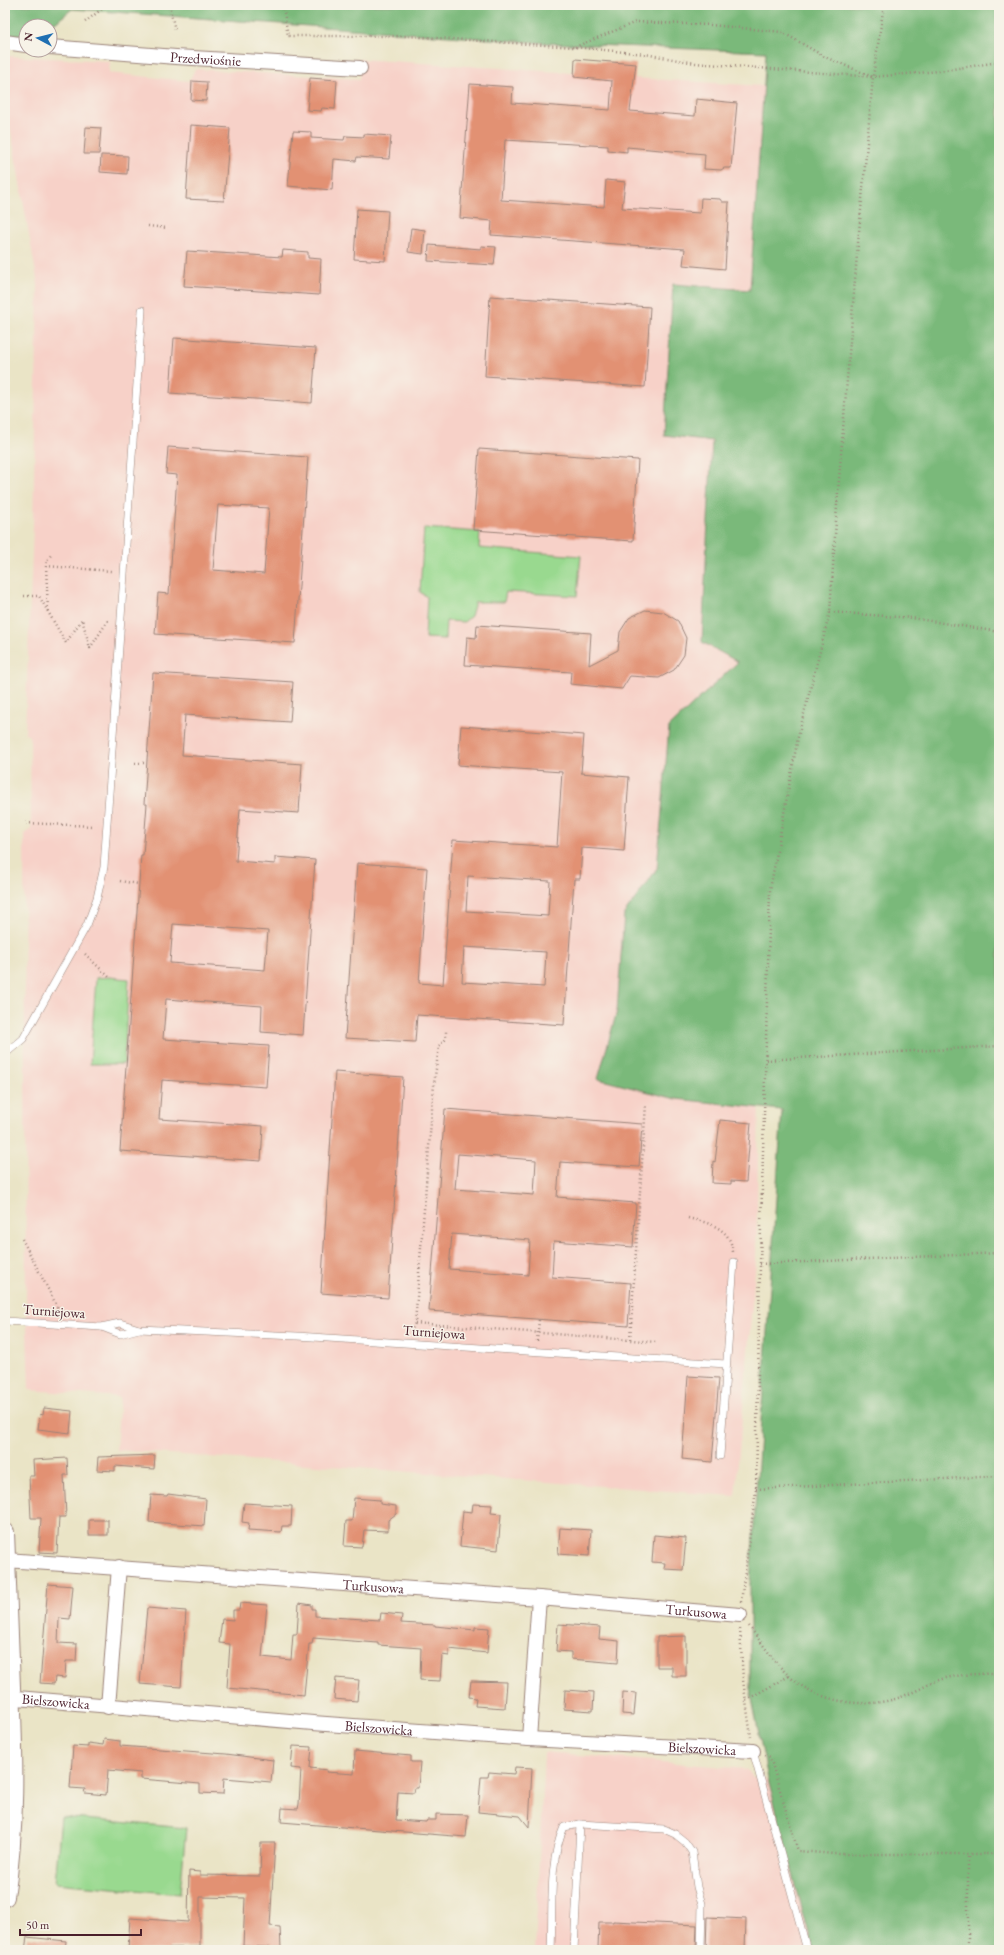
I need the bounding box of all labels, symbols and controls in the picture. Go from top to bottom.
north arrow [18,18,58,58]
text: N [21,31,36,42]
street label: Przedwiośnie [169,48,242,70]
street label: Turniejowa [22,1300,86,1322]
street label: Turniejowa [402,1321,466,1343]
street label: Turkusowa [342,1575,405,1597]
street label: Turkusowa [665,1600,728,1623]
street label: Bielszowicka [21,1689,91,1713]
street label: Bielszowicka [344,1716,414,1739]
street label: Bielszowicka [668,1737,737,1759]
scale bar [20,1911,141,1937]
text: 50 m [26,1917,50,1933]

